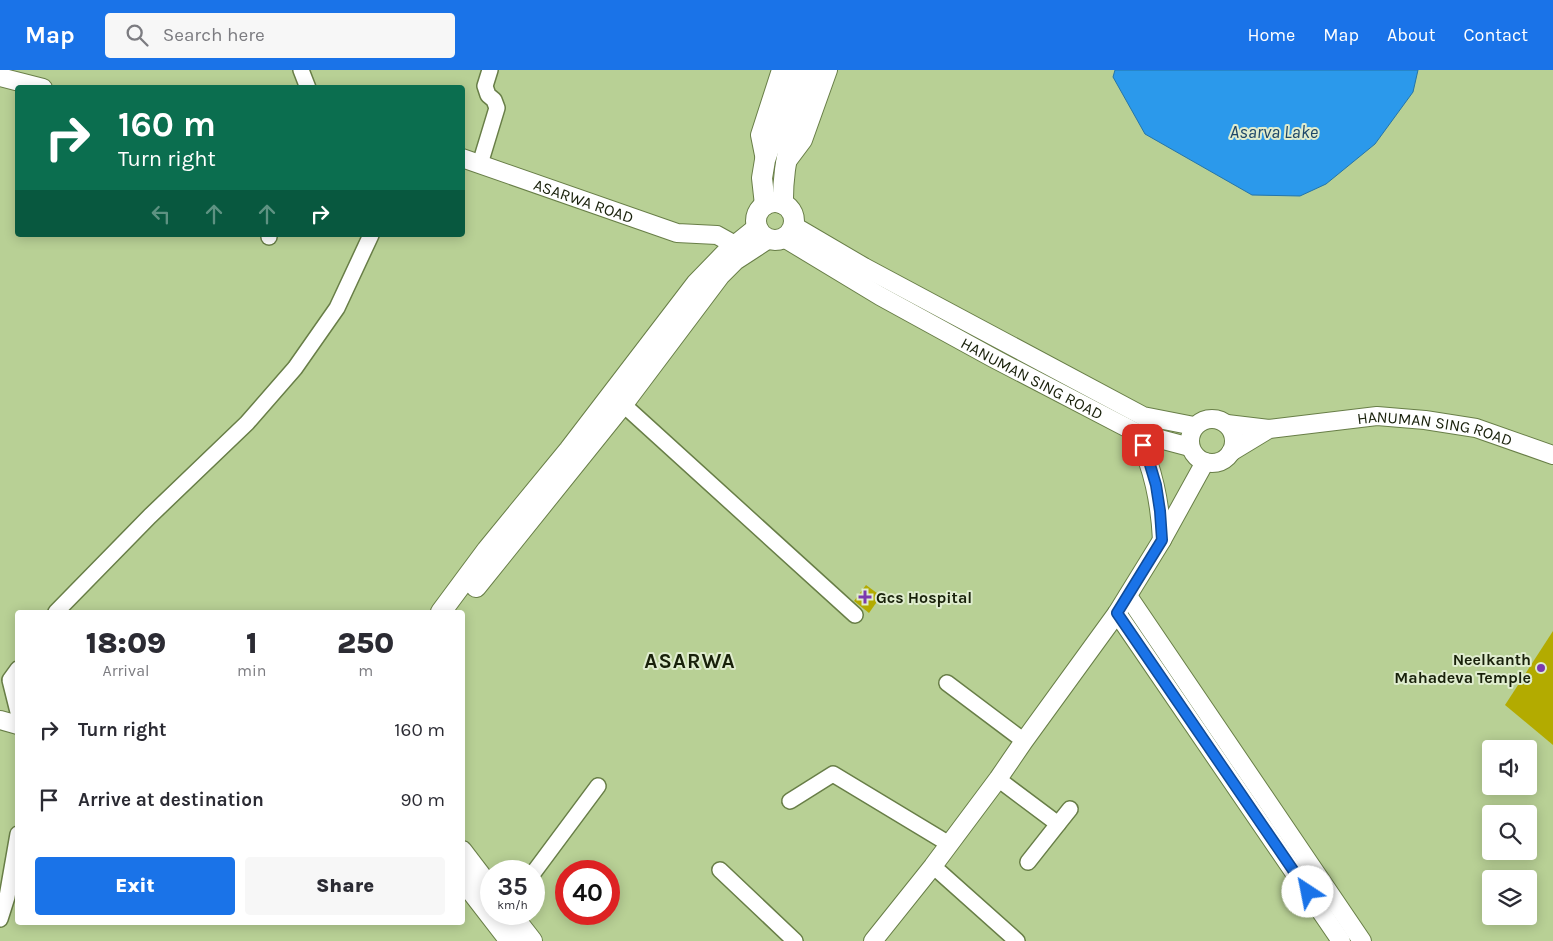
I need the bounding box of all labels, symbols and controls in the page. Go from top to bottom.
search box [105,13,455,58]
text: Map [25,21,75,49]
icon: search [123,21,151,49]
text: Search here [163,24,265,46]
text: Home [1247,24,1295,46]
text: Map [1323,24,1359,46]
text: About [1387,24,1436,46]
text: Contact [1464,24,1528,46]
text: 160 m [118,104,216,145]
icon: right [35,105,100,170]
water label: Asarva Lake [1230,121,1318,143]
text: Turn right [118,146,216,172]
street label: ASARWA ROAD [531,175,636,227]
icon: left [147,200,175,228]
icon: ahead [200,200,228,228]
icon: ahead [253,200,281,228]
icon: right [306,200,334,228]
street label: HANUMAN SING ROAD [957,333,1106,424]
street label: HANUMAN SING ROAD [1356,407,1515,450]
pin [1122,424,1164,466]
icon: arrive [1129,431,1157,459]
place label: Gcs Hospital [876,588,972,607]
marker: Gcs Hospital [858,590,872,604]
text: 18:09 [86,625,166,661]
text: 1 [246,625,258,661]
text: 250 [337,625,394,661]
district label: ASARWA [644,649,736,673]
place label: Neelkanth Mahadeva Temple [1394,650,1531,687]
text: Arrival [103,661,149,680]
text: min [237,661,266,680]
text: m [358,661,373,680]
marker: Neelkanth Mahadeva Temple [1535,662,1547,674]
icon: right [35,716,63,744]
text: Turn right [78,719,167,741]
text: 160 m [394,719,445,741]
map controls [1482,740,1537,925]
button: sound [1482,740,1537,795]
icon: arrive [35,786,63,814]
text: Arrive at destination [78,789,264,811]
text: 90 m [400,789,445,811]
button: search [1482,805,1537,860]
button: Exit [35,857,235,915]
button: Share [245,857,445,915]
speed limit sign: 40 [555,860,620,925]
position arrow [1281,865,1333,917]
button: layers [1482,870,1537,925]
text: 35 [497,872,528,901]
text: km/h [497,898,528,912]

